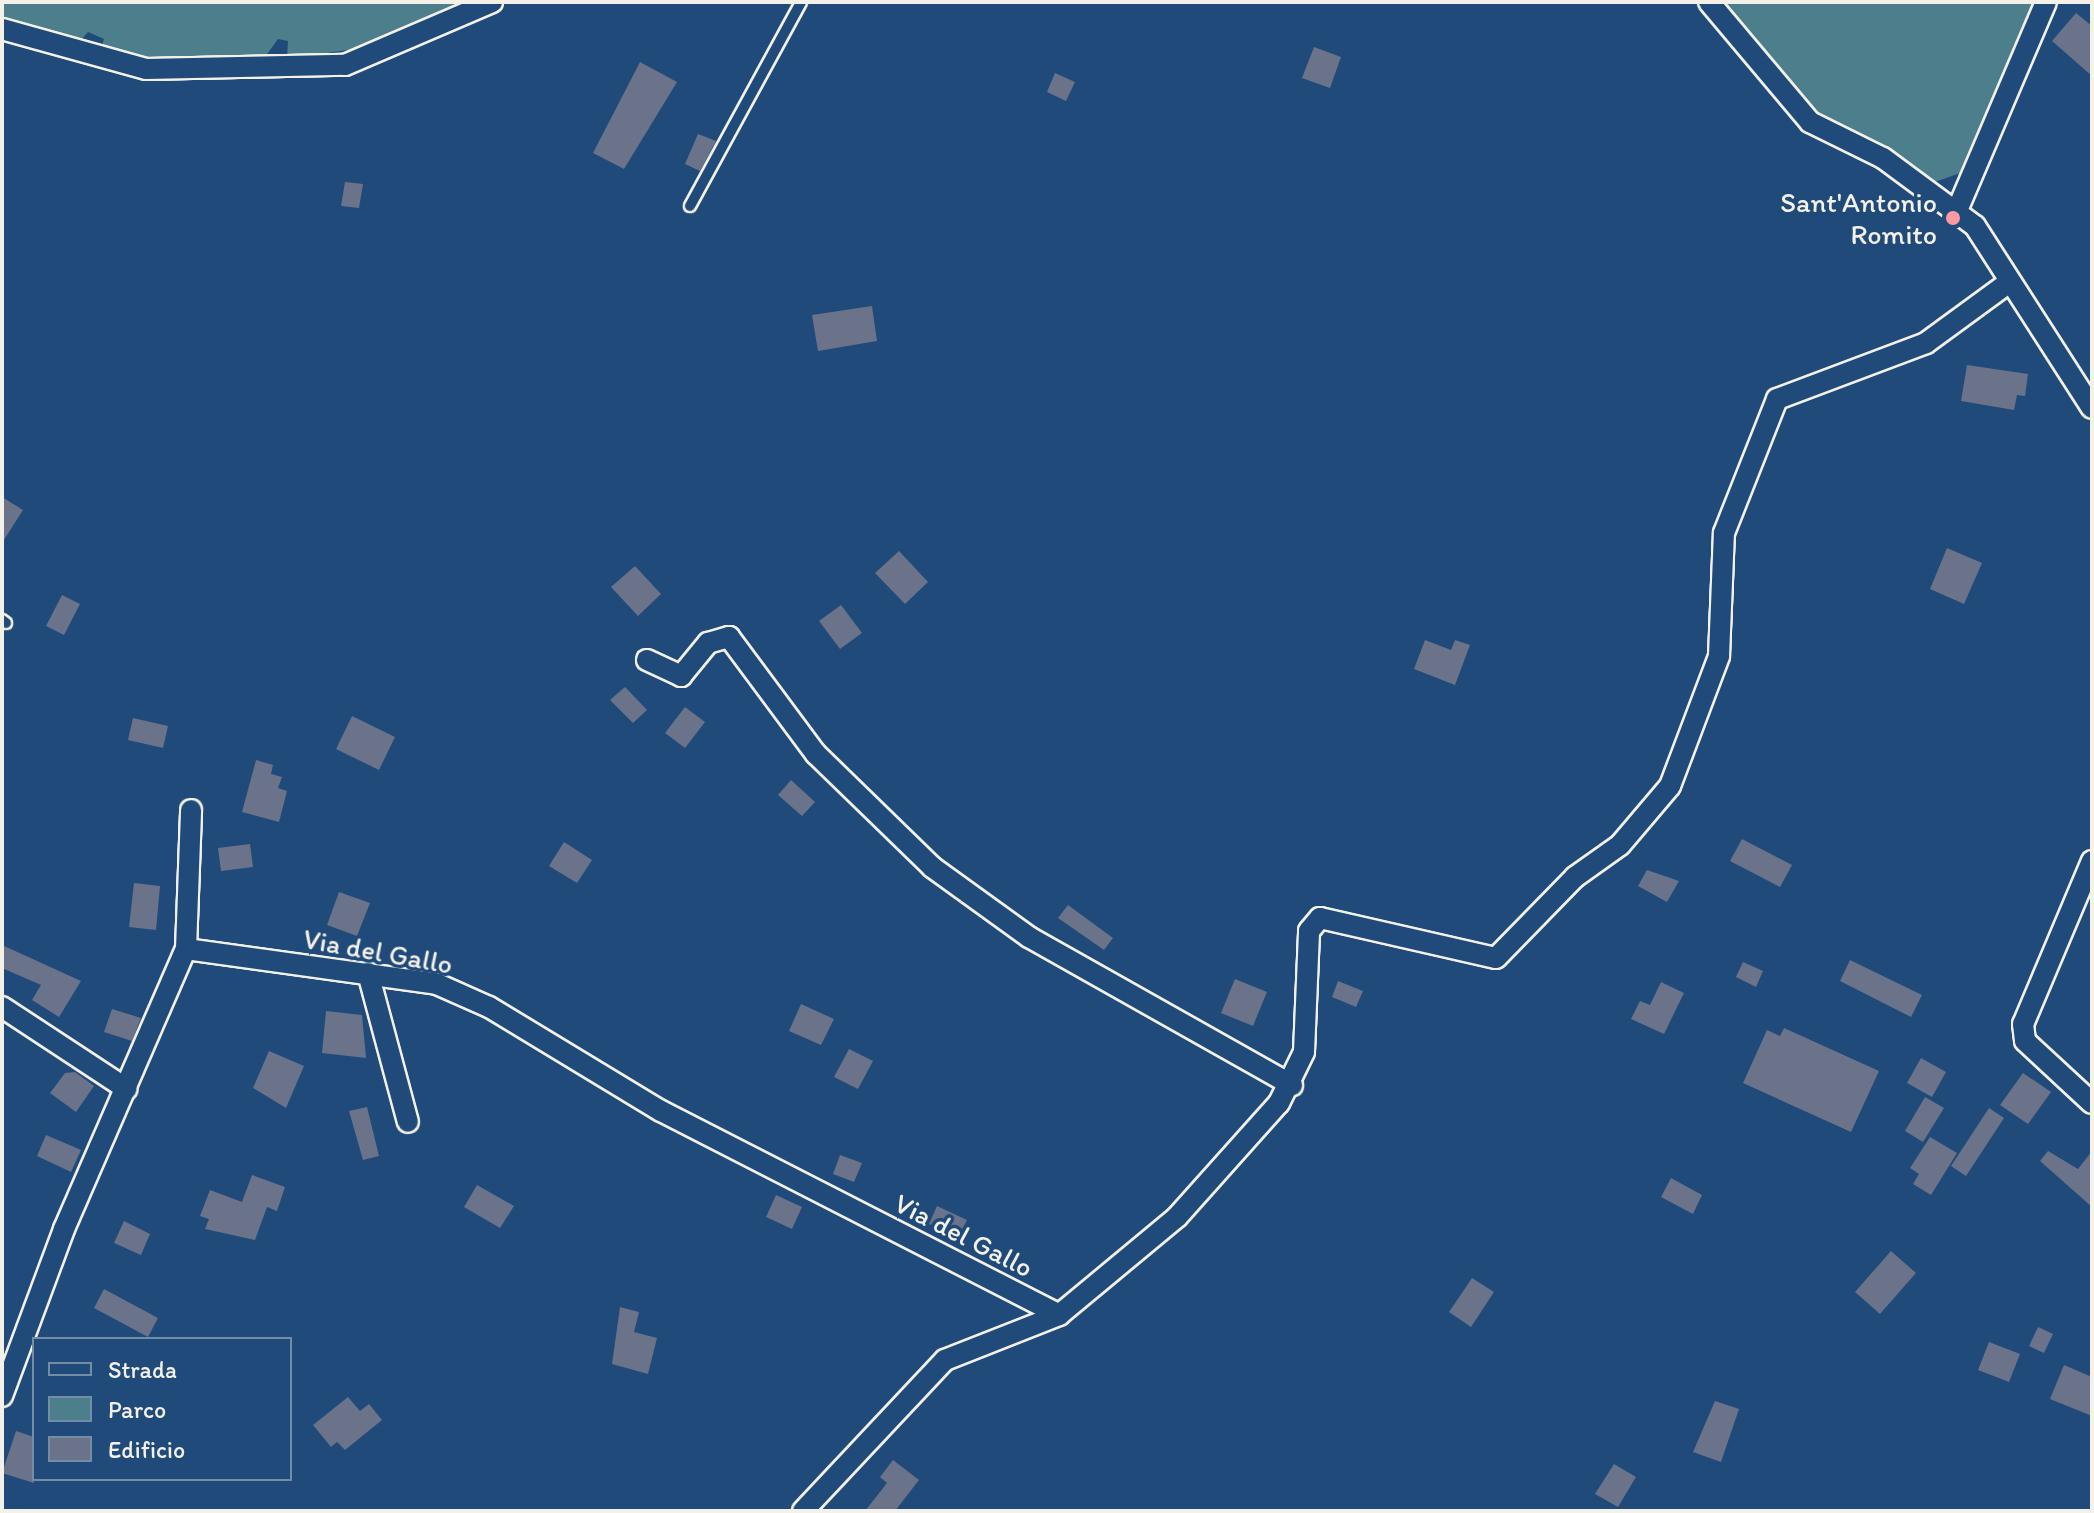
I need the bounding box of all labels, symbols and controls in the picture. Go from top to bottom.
place label: Sant'Antonio Romito [1780,185,1937,251]
marker: Sant'Antonio Romito [1944,209,1962,227]
street label: Via del Gallo [301,921,455,981]
street label: Via del Gallo [889,1186,1039,1284]
legend [32,1337,292,1481]
text: Strada [108,1355,177,1384]
text: Parco [108,1395,166,1424]
text: Edificio [108,1435,185,1464]

